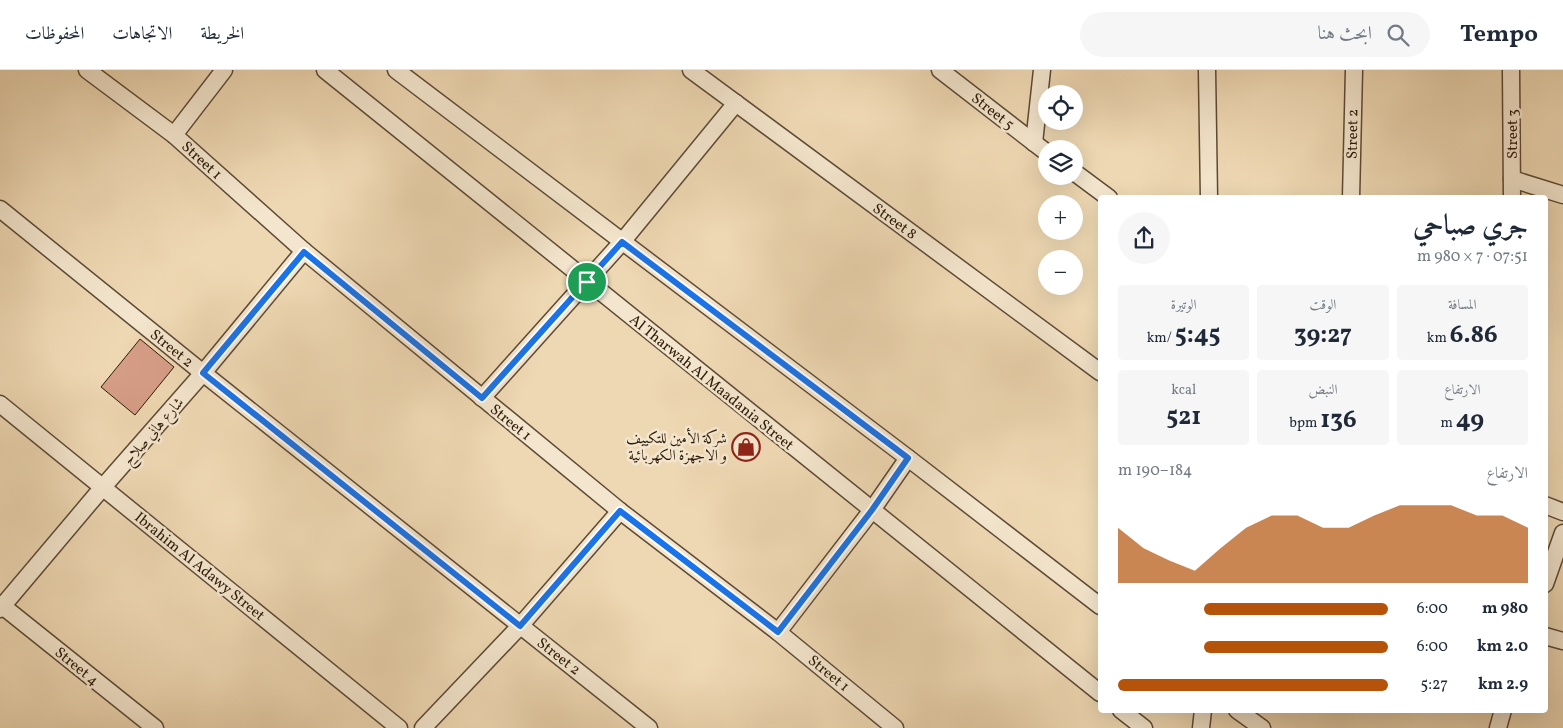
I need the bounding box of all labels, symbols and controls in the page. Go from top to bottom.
search box [1080,12,1430,57]
text: Tempo [1460,18,1538,52]
text: ابحث هنا [1318,21,1372,47]
icon: search [1384,21,1412,49]
text: المحفوظات [25,22,84,47]
text: الاتجاهات [112,22,172,47]
text: الخريطة [200,22,244,47]
map controls [1038,85,1083,295]
button: locate [1038,85,1083,130]
street label: Street 5 [966,89,1018,136]
street label: Street 2 [1343,109,1364,159]
street label: Street 3 [1503,109,1524,159]
street label: Street 1 [176,137,226,185]
button: layers [1038,140,1083,185]
button: + [1038,195,1083,240]
street label: Street 8 [868,199,920,245]
text: جري صباحي [1413,207,1528,246]
button: share [1118,212,1170,264]
text: 07:51 · 7 × 980 m [1417,246,1528,268]
button: − [1038,250,1083,295]
pin [566,261,608,303]
icon: arrive [573,268,601,296]
text: الوتيرة [1171,296,1197,315]
text: الوقت [1310,296,1336,315]
text: المسافة [1448,296,1477,315]
street label: Al Tharwah Al Maadania Street [624,310,798,456]
text: 5:45 [1175,318,1221,353]
text: 39:27 [1294,318,1352,353]
text: 6.86 [1450,318,1498,353]
street label: Street 2 [145,325,197,373]
text: /km [1147,329,1175,348]
text: km [1427,329,1450,348]
text: kcal [1171,381,1196,400]
text: النبض [1309,381,1337,400]
text: الارتفاع [1444,381,1481,400]
street label: شارع هاني صلاح [119,393,190,471]
street label: Street 1 [485,400,535,446]
text: 521 [1166,400,1201,435]
text: 136 [1320,403,1357,438]
text: 49 [1456,403,1484,438]
text: bpm [1289,414,1320,433]
text: m [1441,414,1456,433]
place label: شركة الأمين للتكييف و الاجهزة الكهربائية [626,427,727,467]
shop icon: شركة الأمين للتكييف و الاجهزة الكهربائية [731,432,761,462]
text: 184–190 m [1118,460,1192,482]
text: الارتفاع [1486,463,1528,485]
street label: Ibrahim Al Adawy Street [129,508,269,626]
text: 6:00 [1417,598,1448,620]
text: 980 m [1482,598,1528,620]
street label: Street 2 [532,633,584,681]
text: 6:00 [1417,636,1448,658]
text: 2.0 km [1477,636,1528,658]
street label: Street 4 [50,643,103,691]
street label: Street 1 [803,651,853,697]
text: 5:27 [1421,674,1448,696]
text: 2.9 km [1478,674,1528,696]

